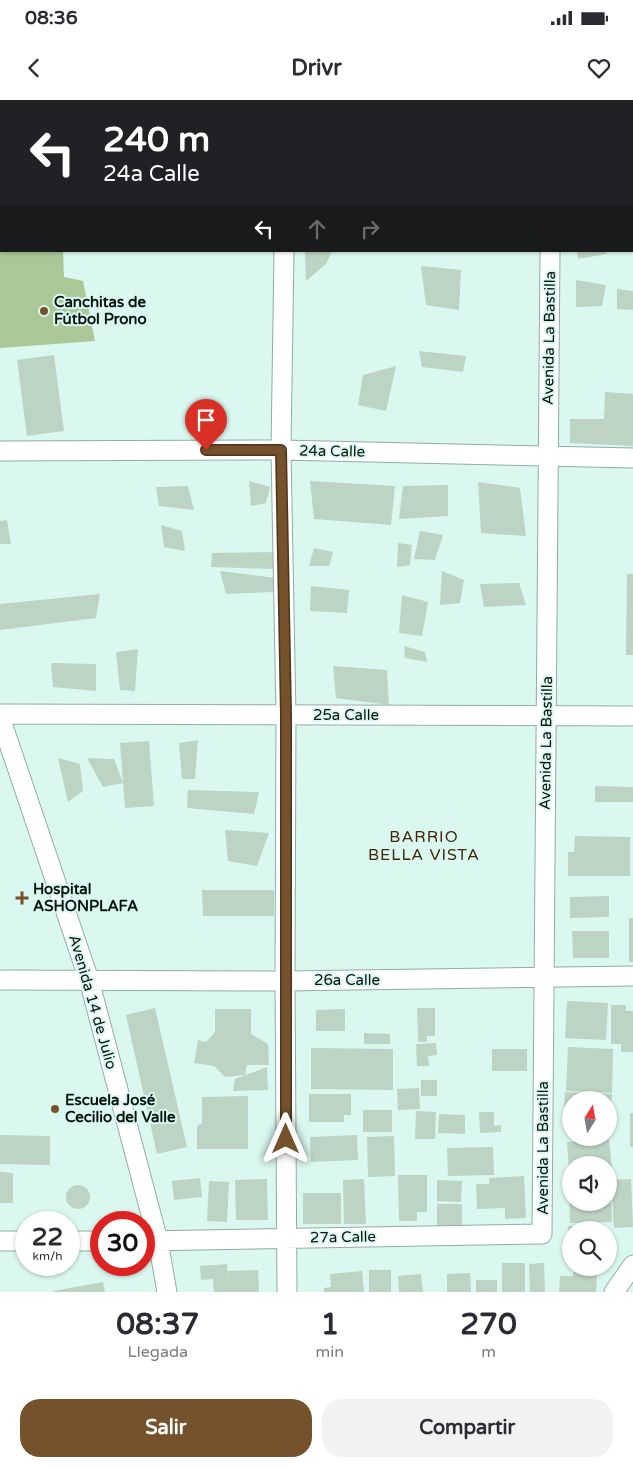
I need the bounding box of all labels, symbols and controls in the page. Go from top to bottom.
text: 08:36 [25,7,78,29]
icon: back [20,54,48,82]
icon: heart [585,54,613,82]
text: Drivr [291,55,342,81]
text: 240 m [103,119,210,161]
icon: left [20,120,85,185]
text: 24a Calle [103,161,200,187]
icon: left [250,215,278,243]
icon: ahead [303,215,331,243]
icon: right [356,215,384,243]
street label: Avenida La Bastilla [539,271,559,405]
place label: Canchitas de Fútbol Prono [54,293,147,328]
marker: Canchitas de Fútbol Prono [38,305,50,317]
pin [185,399,227,450]
icon: arrive [192,406,220,434]
street label: 24a Calle [299,441,365,461]
street label: Avenida La Bastilla [536,676,556,810]
street label: 25a Calle [313,706,379,724]
district label: BARRIO BELLA VISTA [368,827,480,865]
place label: Hospital ASHONPLAFA [33,880,138,915]
marker: Hospital ASHONPLAFA [15,891,29,905]
street label: Avenida 14 de Julio [65,933,121,1071]
street label: 26a Calle [314,971,380,989]
street label: Avenida La Bastilla [534,1081,552,1215]
place label: Escuela José Cecilio del Valle [65,1091,176,1126]
north arrow [562,1091,618,1146]
map controls [562,1091,617,1276]
marker: Escuela José Cecilio del Valle [49,1103,61,1115]
position arrow [259,1112,311,1164]
button: sound [562,1156,617,1211]
speed limit sign: 30 [90,1211,155,1276]
button: search [562,1221,617,1276]
text: 22 [32,1222,63,1252]
street label: 27a Calle [310,1227,376,1247]
text: km/h [32,1249,63,1263]
text: 08:37 [116,1306,199,1343]
text: 1 [320,1306,339,1343]
text: 270 [460,1306,517,1343]
text: Llegada [128,1342,188,1362]
text: min [316,1342,344,1362]
text: m [481,1342,496,1362]
button: Salir [20,1399,312,1457]
button: Compartir [322,1399,613,1457]

